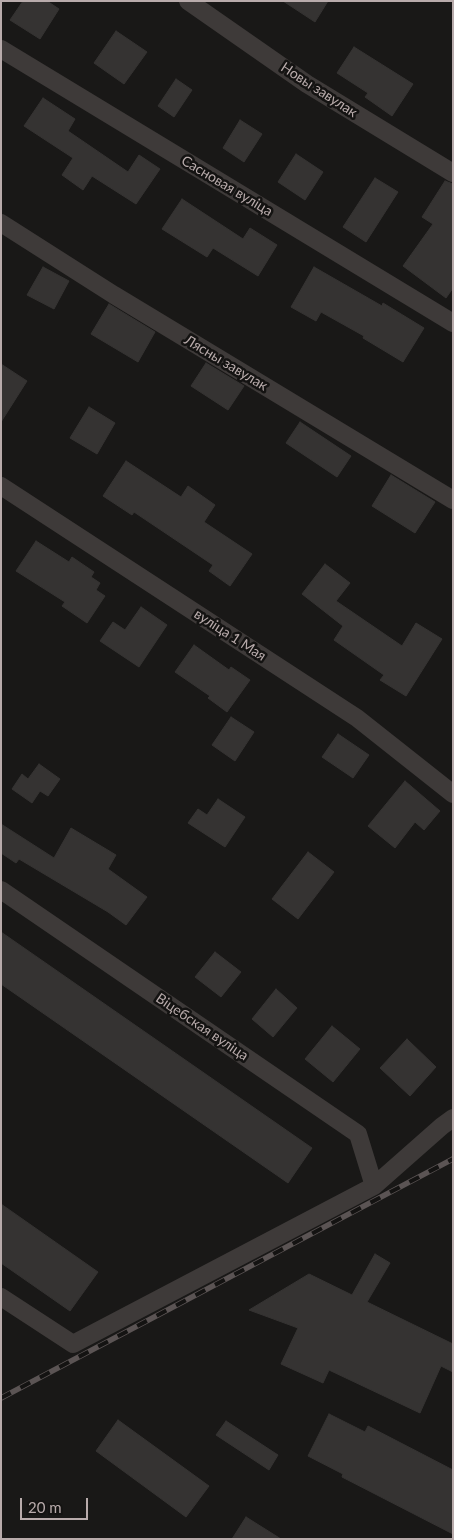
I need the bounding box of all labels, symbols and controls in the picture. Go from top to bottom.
street label: Новы завулак [278,59,360,121]
street label: Сасновая вуліца [178,152,276,220]
street label: Лясны завулак [181,332,271,394]
street label: вуліца 1 Мая [191,606,269,664]
street label: Віцебская вуліца [153,990,251,1064]
scale bar [22,1488,90,1520]
text: 20 m [28,1498,62,1516]

